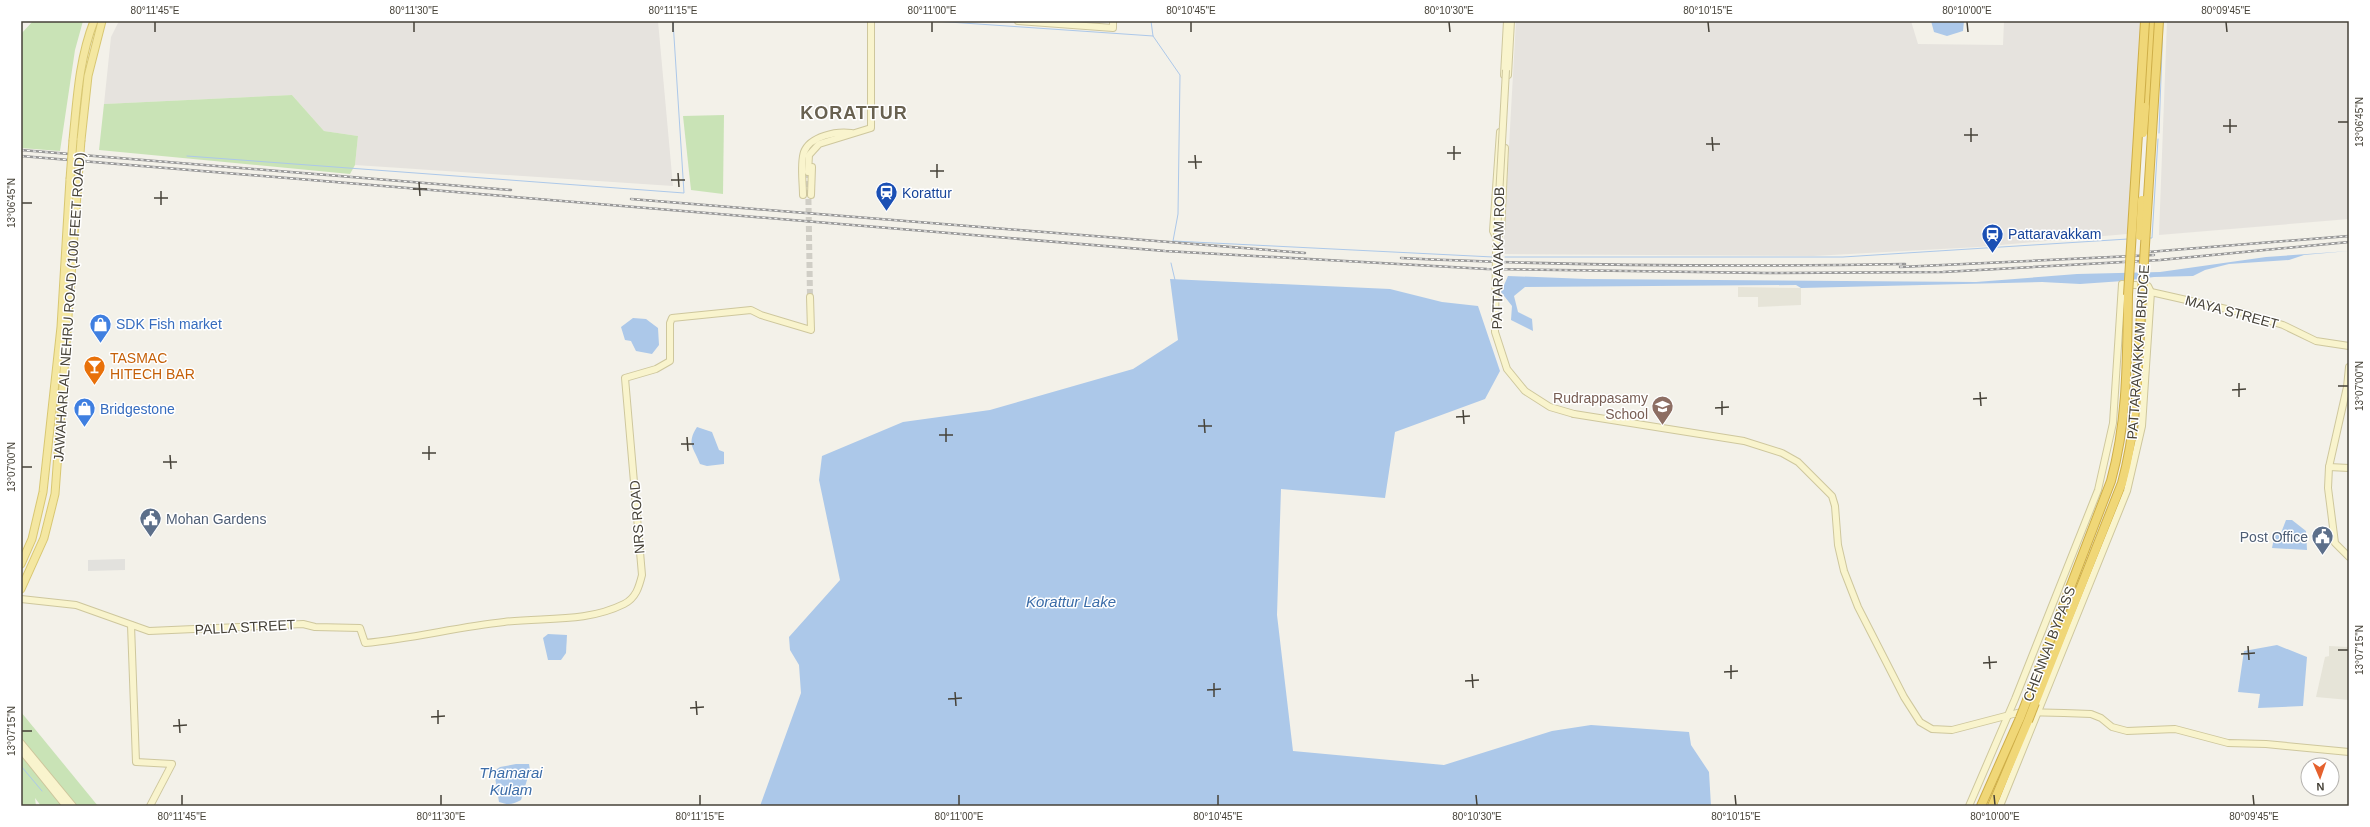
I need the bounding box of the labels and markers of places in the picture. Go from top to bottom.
station icon: Korattur [874,180,900,213]
place label: Korattur [902,185,952,201]
station icon: Pattaravakkam [1979,221,2005,254]
place label: Pattaravakkam [2008,226,2101,242]
shop icon: SDK Fish market [88,311,114,344]
place label: SDK Fish market [116,316,222,332]
place label: TASMAC HITECH BAR [110,350,195,382]
bar icon: TASMAC HITECH BAR [82,353,108,386]
place label: Rudrappasamy School [1553,390,1648,422]
school or university icon: Rudrappasamy School [1650,393,1676,426]
shop icon: Bridgestone [72,396,98,429]
place label: Bridgestone [100,401,175,417]
public building icon: Mohan Gardens [137,506,163,539]
place label: Mohan Gardens [166,511,266,527]
public building icon: Post Office [2310,524,2336,557]
place label: Post Office [2240,529,2308,545]

